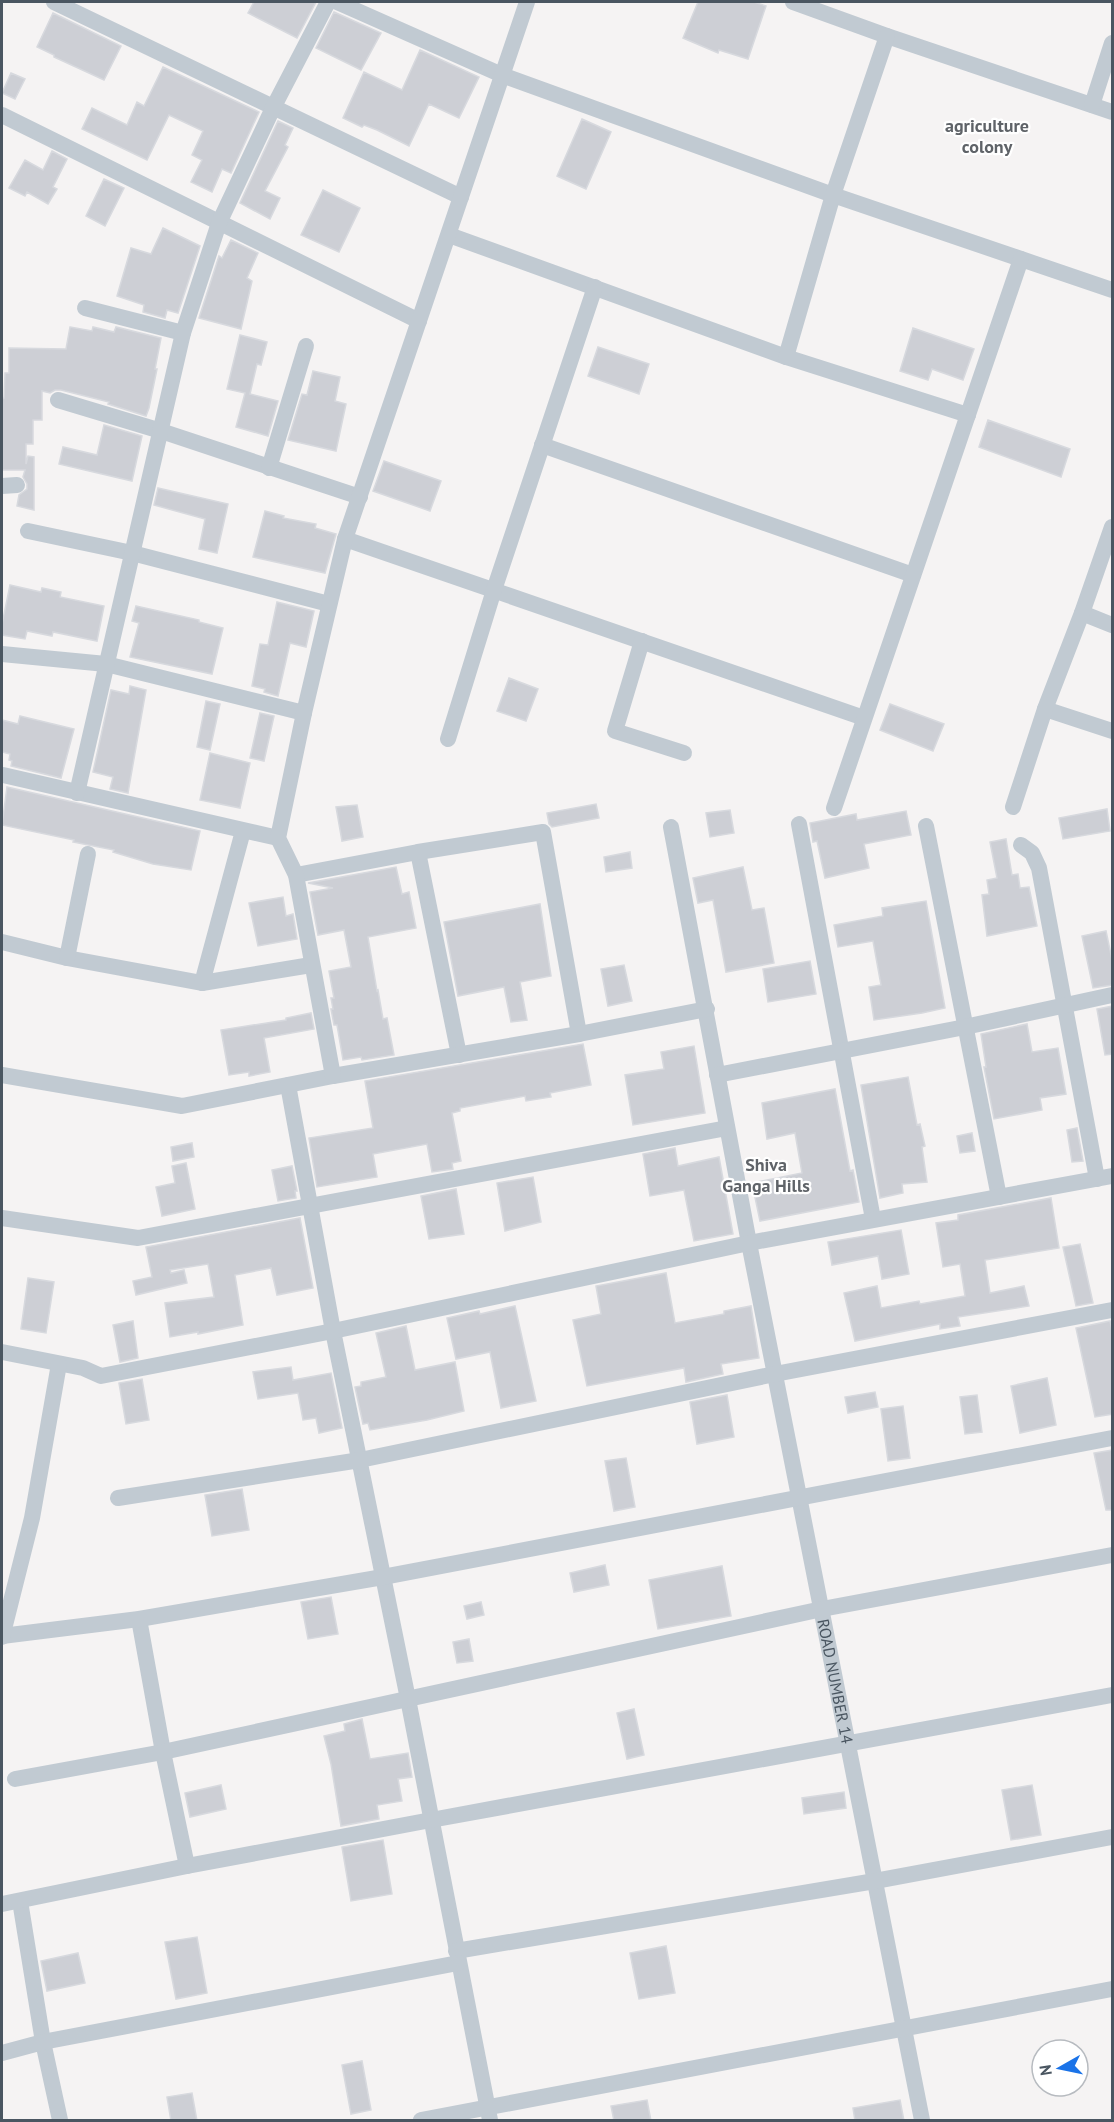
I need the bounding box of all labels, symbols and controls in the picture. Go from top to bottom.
district label: agriculture colony [945,114,1029,158]
district label: Shiva Ganga Hills [722,1153,810,1197]
street label: ROAD NUMBER 14 [813,1617,858,1746]
north arrow [1030,2038,1090,2098]
text: N [1034,2064,1056,2077]

